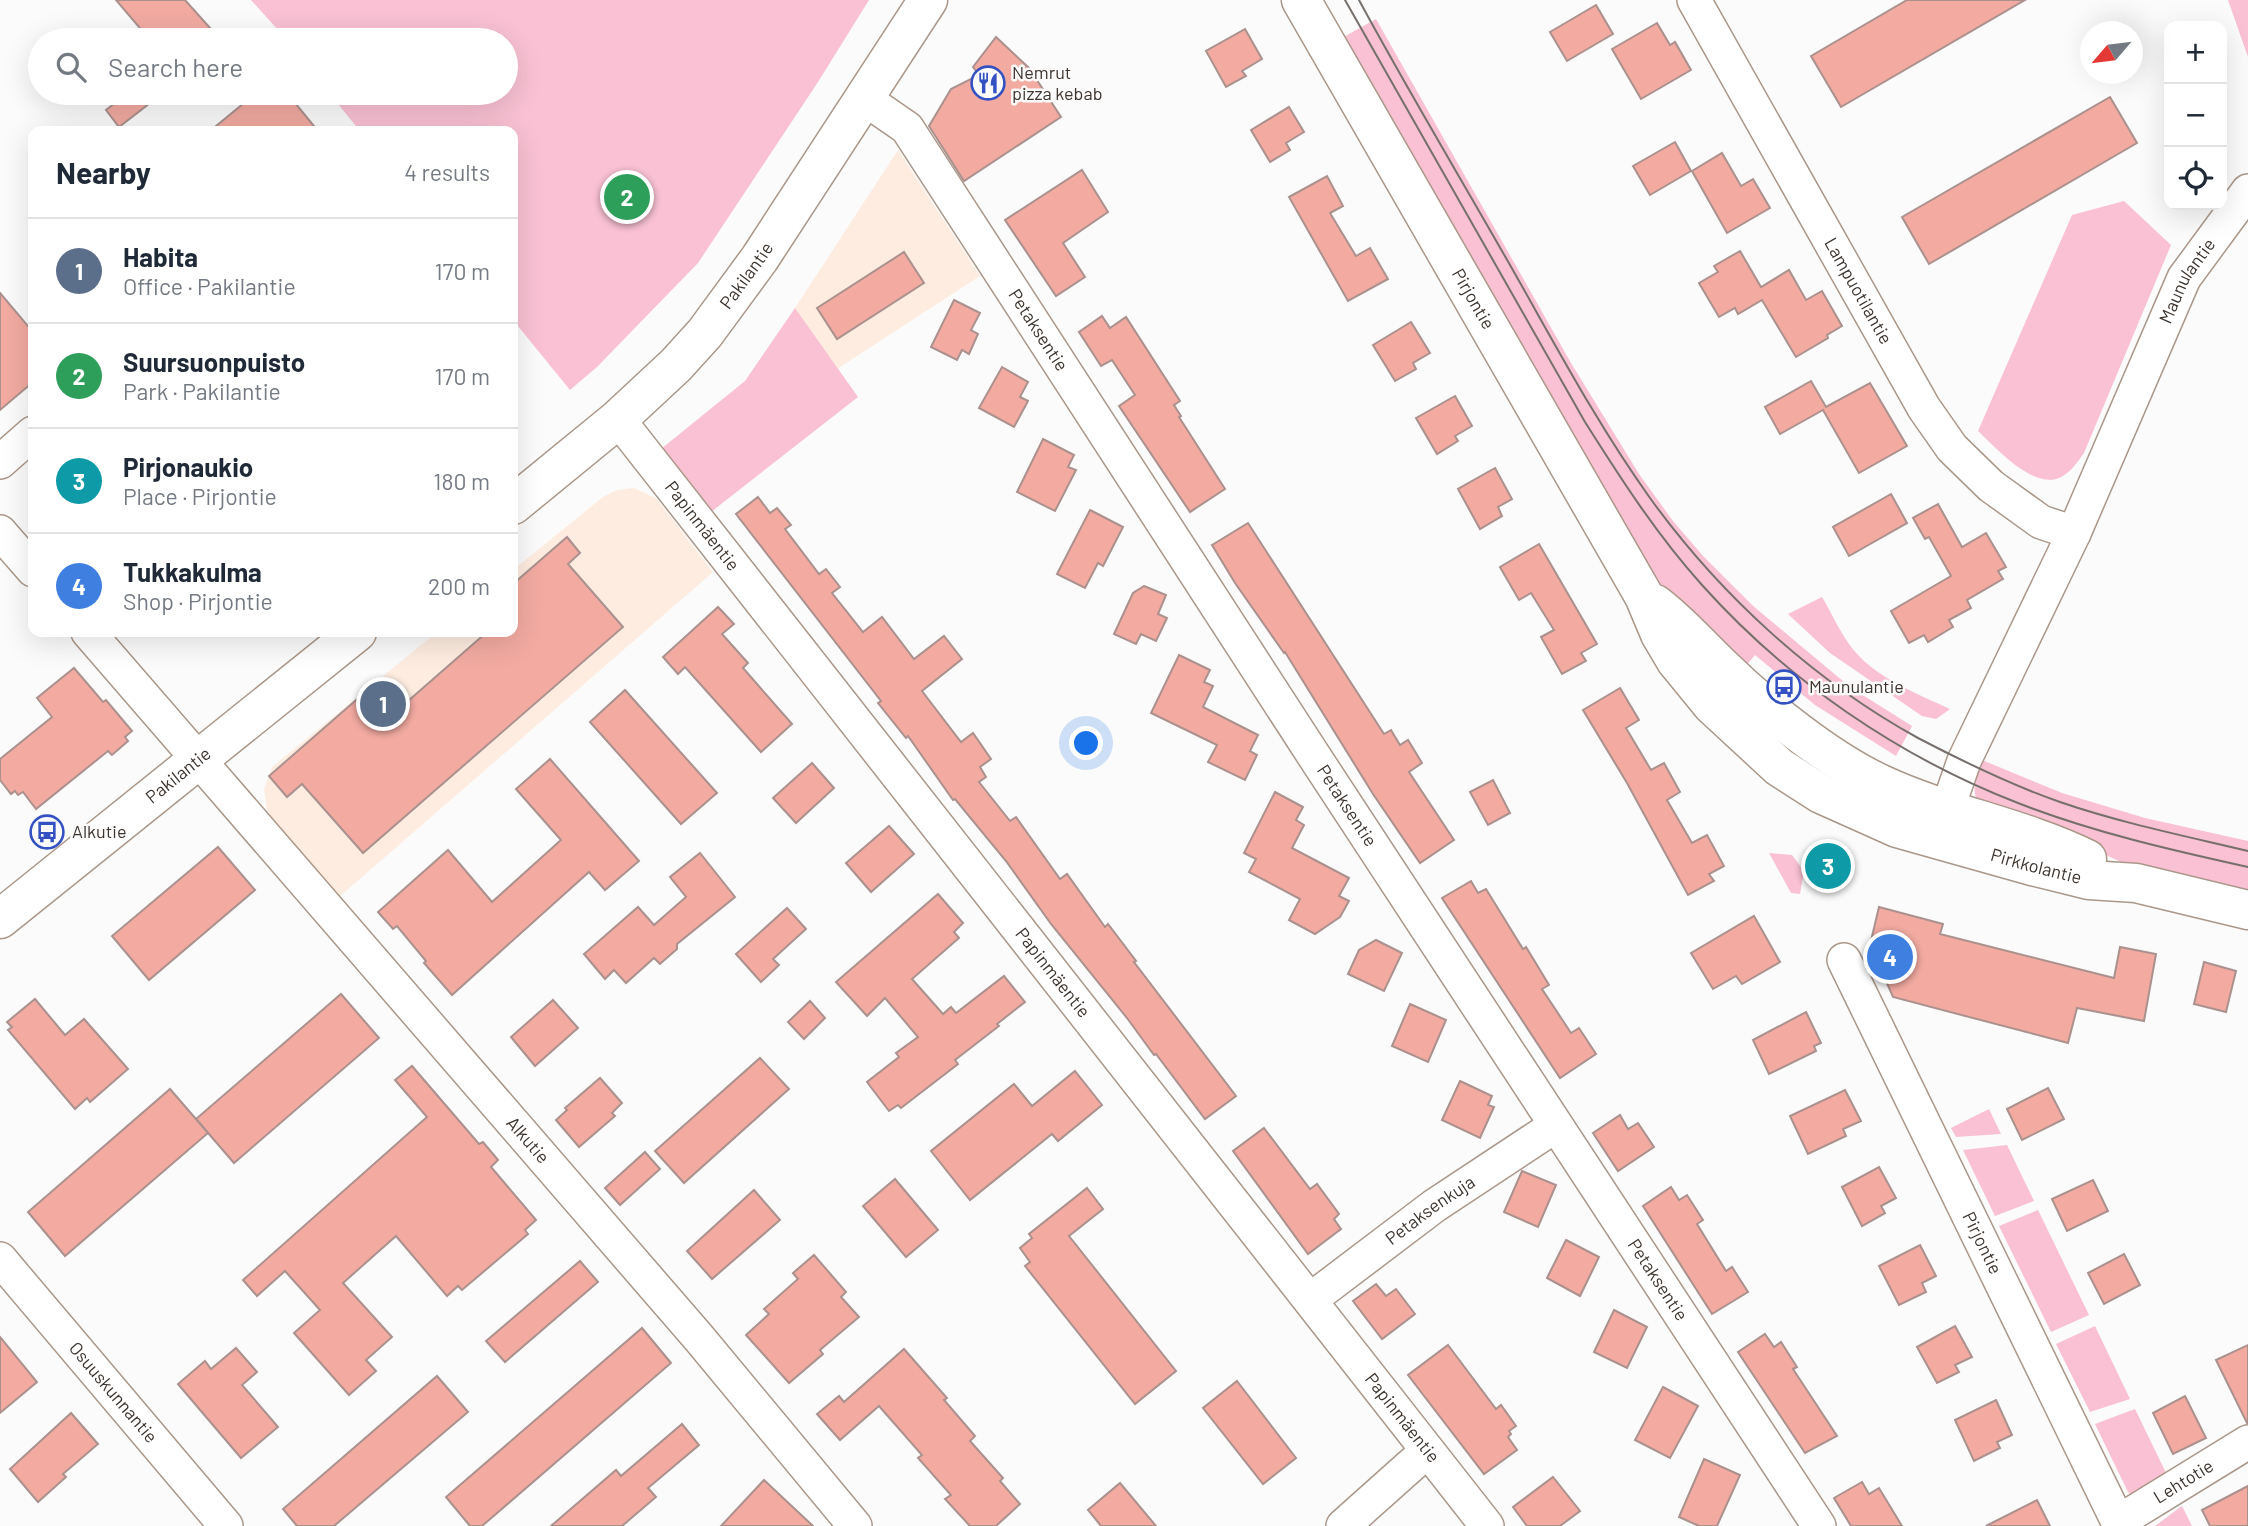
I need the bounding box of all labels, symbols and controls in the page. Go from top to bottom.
north arrow [2080,21,2143,84]
map controls [2164,21,2227,210]
button: + [2164,21,2227,84]
search box [28,28,518,105]
icon: search [52,48,90,86]
text: Search here [108,51,243,82]
place label: Nemrut pizza kebab [1012,61,1102,104]
restaurant icon: Nemrut pizza kebab [969,64,1007,102]
button: − [2164,84,2227,147]
button: locate [2164,147,2227,210]
text: Nearby [56,154,151,190]
text: 4 results [404,158,490,186]
pin: 2 [604,171,650,223]
street label: Lampuotilantie [1820,233,1898,348]
street label: Maunulantie [2154,234,2220,327]
street label: Pakilantie [714,238,777,313]
text: Habita [123,241,198,272]
text: 1 [75,257,83,285]
text: 170 m [434,257,490,285]
street label: Pirjontie [1448,264,1500,333]
text: Office · Pakilantie [123,272,296,300]
street label: Petaksentie [1004,285,1073,375]
text: Suursuonpuisto [123,346,305,377]
text: 2 [73,362,85,390]
text: 170 m [434,362,490,390]
text: Park · Pakilantie [123,377,281,405]
text: Pirjonaukio [123,451,253,482]
text: 3 [73,467,85,495]
text: 180 m [433,467,490,495]
street label: Papinmäentie [661,476,745,575]
text: Place · Pirjontie [123,482,277,510]
text: Tukkakulma [123,556,262,587]
text: 4 [72,572,86,600]
text: 200 m [428,572,490,600]
text: Shop · Pirjontie [123,587,273,615]
bus stop icon: Maunulantie [1765,668,1803,706]
place label: Maunulantie [1809,675,1904,697]
pin: 1 [360,678,406,730]
your location [1069,726,1103,760]
street label: Pakilantie [141,742,215,808]
street label: Petaksentie [1313,760,1382,850]
bus stop icon: Alkutie [28,813,66,851]
place label: Alkutie [72,820,127,842]
pin: 3 [1805,840,1851,892]
street label: Pirkkolantie [1988,843,2084,888]
street label: Papinmäentie [1011,923,1096,1021]
pin: 4 [1867,931,1913,983]
street label: Alkutie [502,1112,555,1167]
street label: Petaksenkuja [1381,1170,1479,1249]
street label: Pirjontie [1958,1208,2007,1277]
street label: Petaksentie [1624,1234,1693,1324]
street label: Osuuskunnantie [65,1337,163,1447]
street label: Papinmäentie [1361,1368,1445,1467]
street label: Lehtotie [2149,1454,2217,1508]

